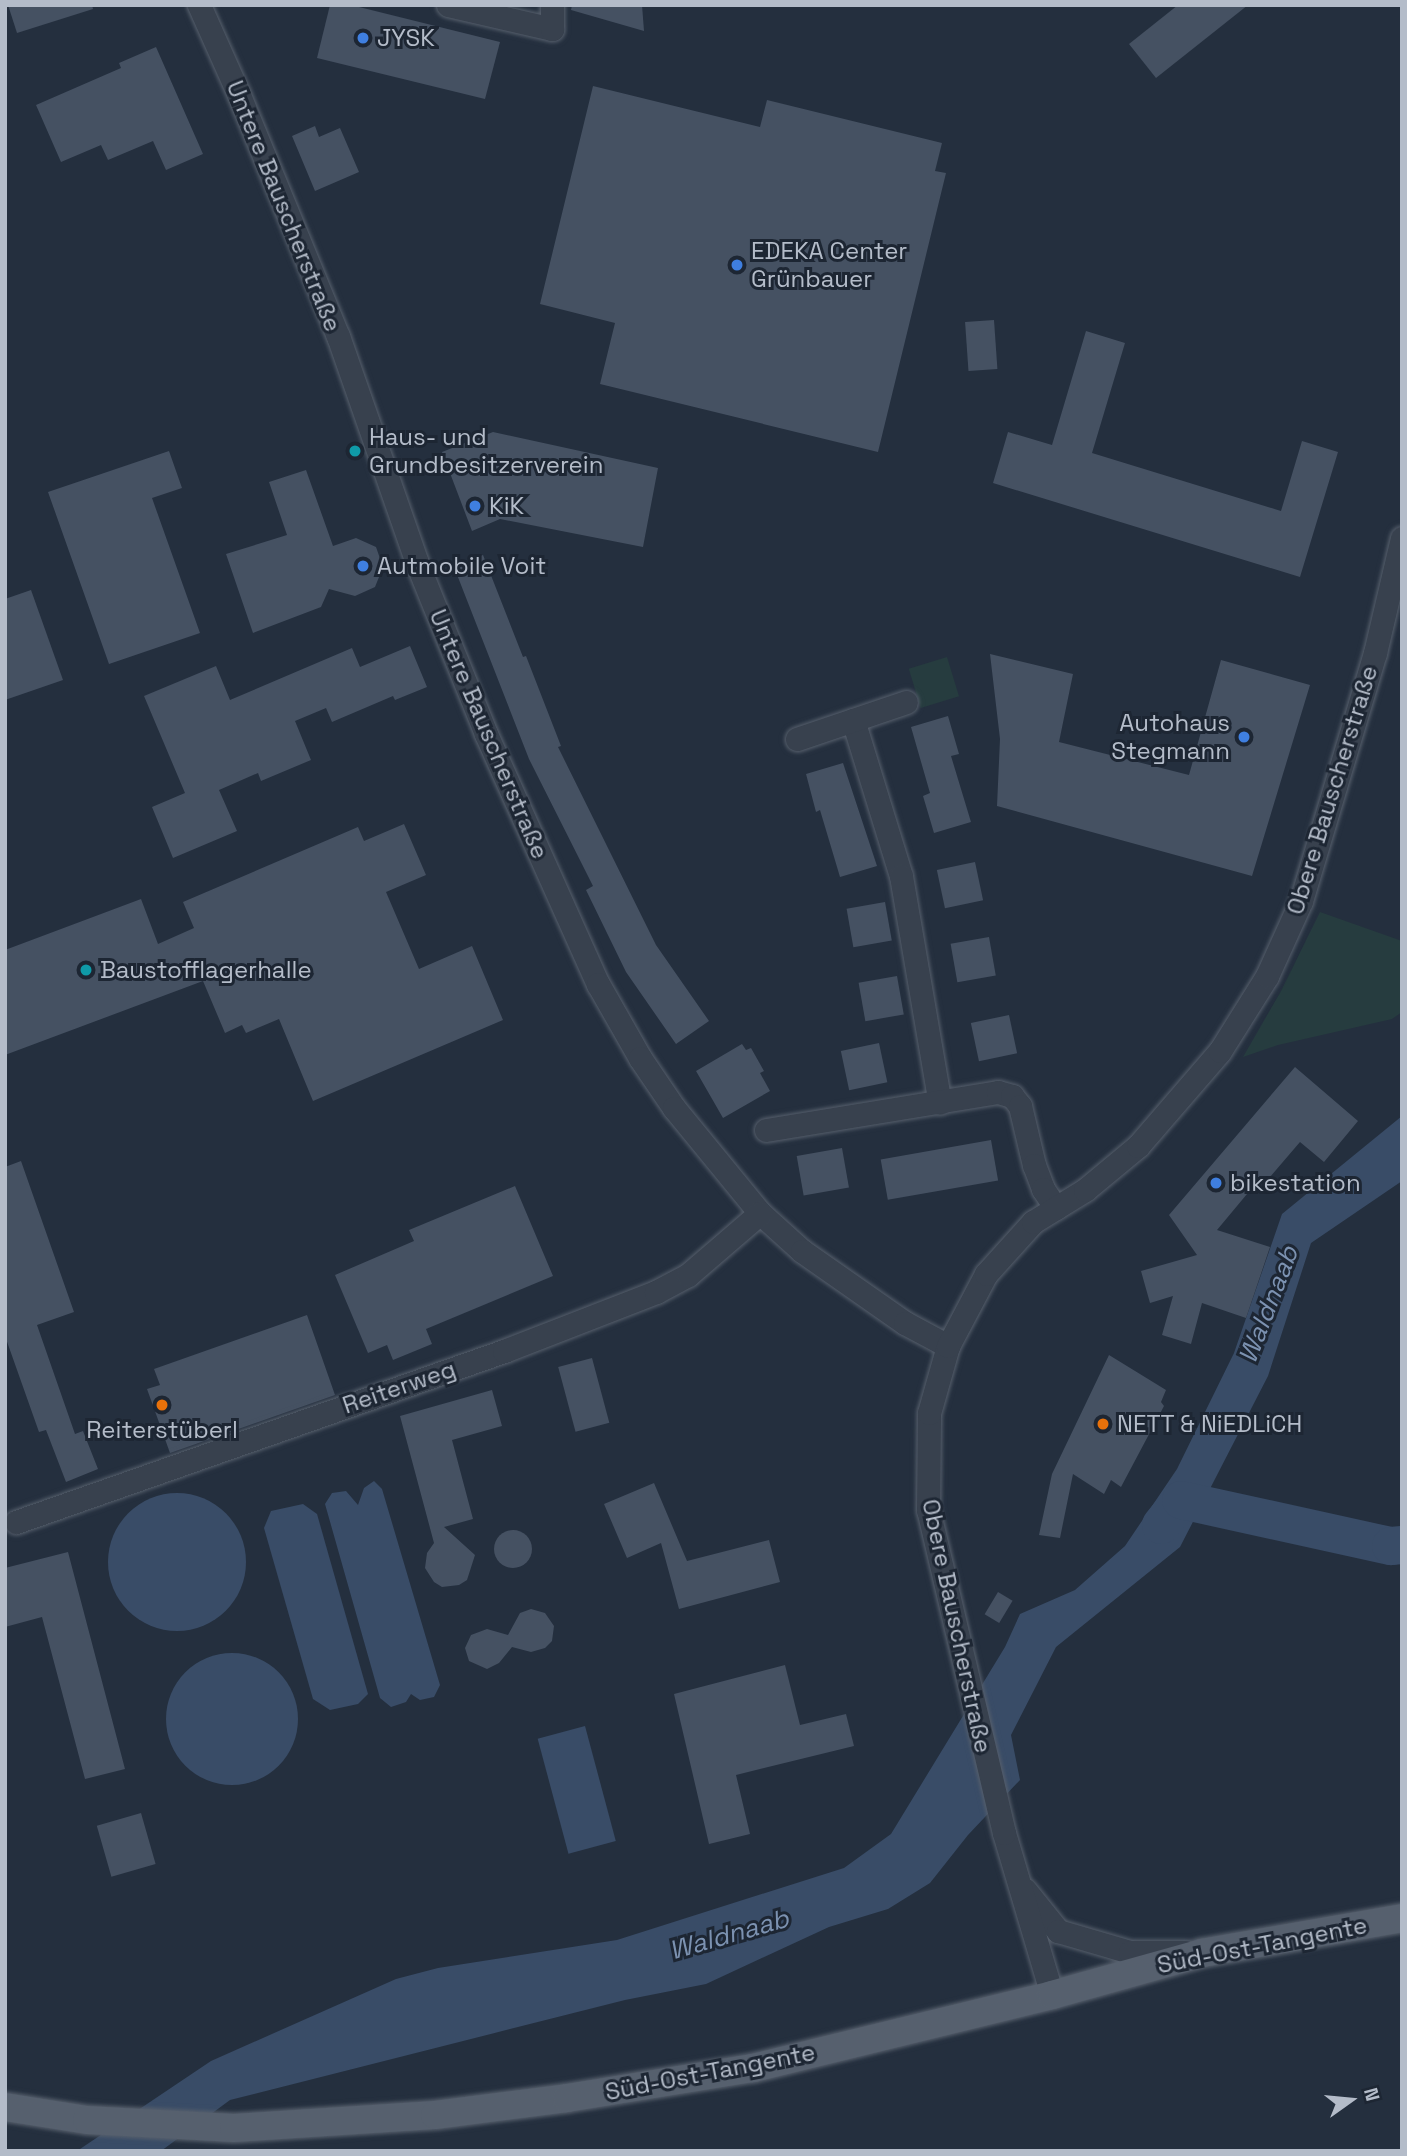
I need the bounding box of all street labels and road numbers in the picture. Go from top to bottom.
street label: Untere Bauscherstraße [220,76,348,336]
street label: Untere Bauscherstraße [423,605,555,863]
street label: Obere Bauscherstraße [1280,662,1384,918]
street label: Reiterweg [339,1354,459,1420]
street label: Obere Bauscherstraße [916,1497,998,1755]
street label: Süd-Ost-Tangente [1155,1911,1369,1979]
street label: Süd-Ost-Tangente [603,2038,817,2106]

